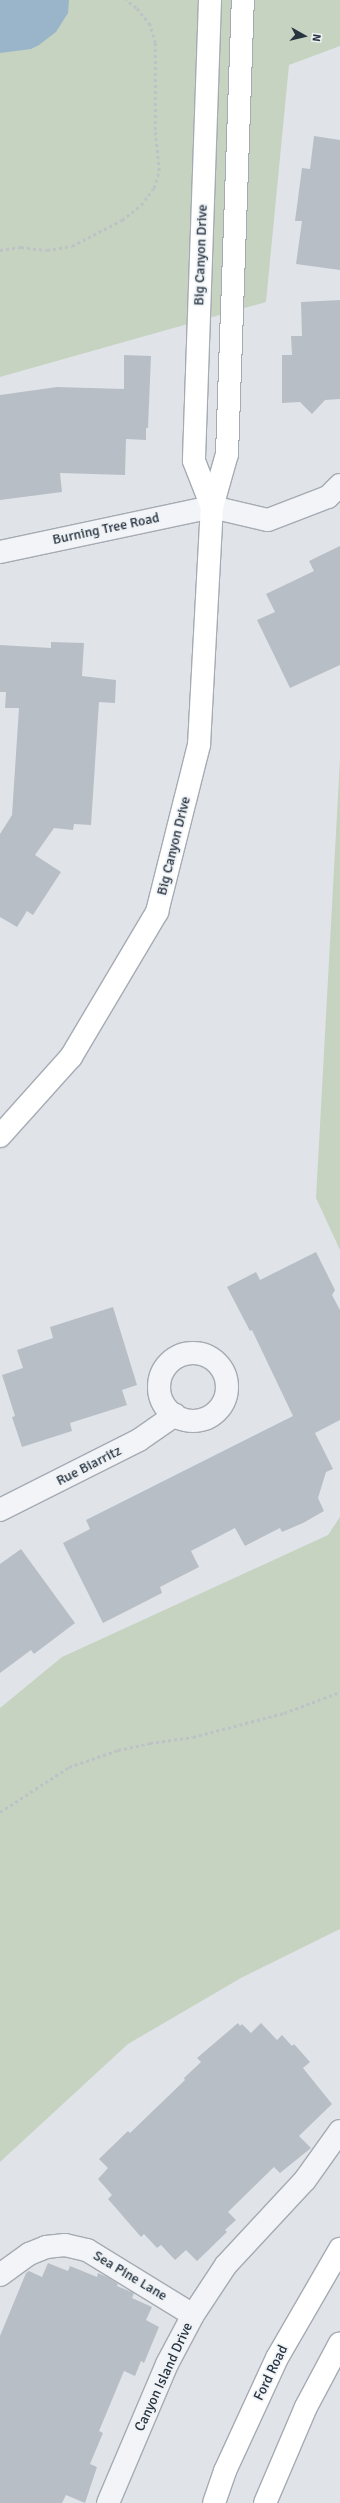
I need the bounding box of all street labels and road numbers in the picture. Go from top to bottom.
street label: Big Canyon Drive [191,204,211,306]
street label: Burning Tree Road [51,509,161,549]
street label: Big Canyon Drive [154,795,194,897]
street label: Rue Biarritz [54,1442,124,1490]
street label: Sea Pine Lane [90,2247,170,2305]
street label: Canyon Island Drive [131,2320,197,2434]
street label: Ford Road [250,2343,292,2403]

